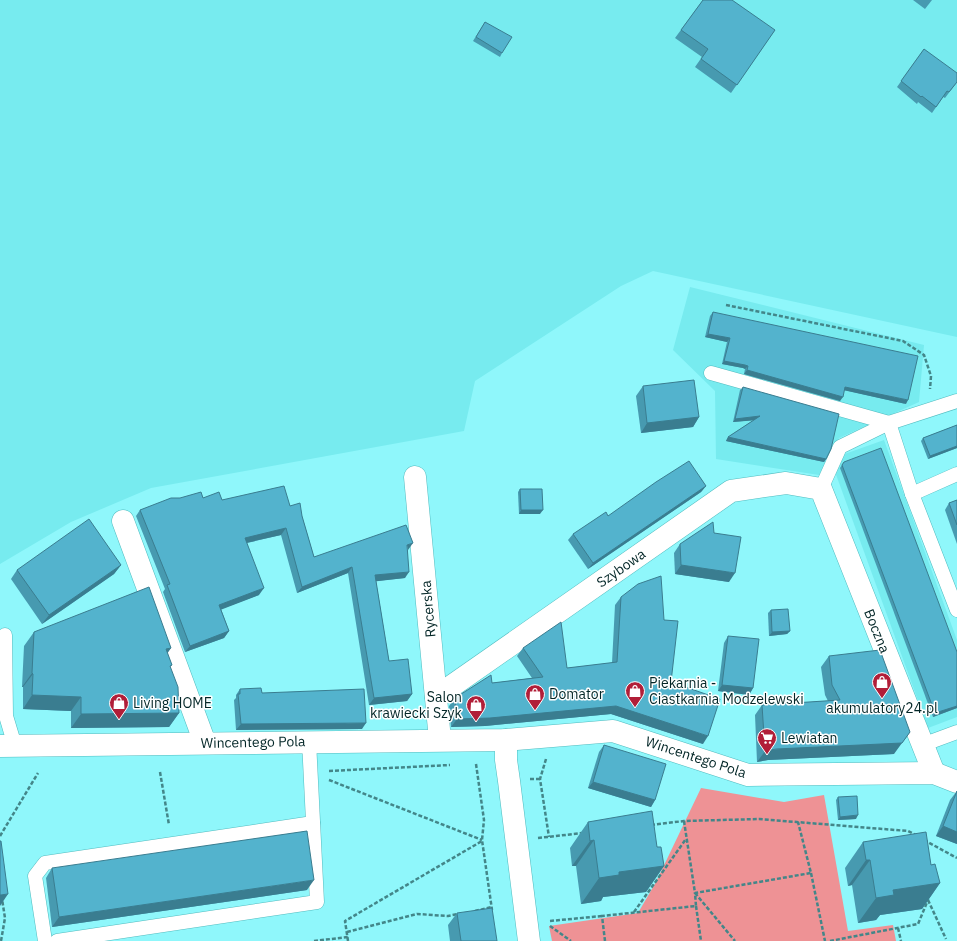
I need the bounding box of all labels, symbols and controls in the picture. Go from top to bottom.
street label: Szybowa [593,544,649,591]
street label: Rycerska [416,579,439,638]
street label: Boczna [860,606,894,656]
shop icon: akumulatory24.pl [871,671,893,699]
place label: Piekarnia - Ciastkarnia Modzelewski [649,674,804,708]
shop icon: Piekarnia - Ciastkarnia Modzelewski [624,680,646,708]
shop icon: Domator [524,683,546,711]
place label: Domator [549,685,604,703]
place label: Salon krawiecki Szyk [370,688,463,722]
shop icon: Living HOME [108,692,130,720]
place label: Living HOME [133,694,212,712]
shop icon: Salon krawiecki Szyk [465,694,487,722]
place label: akumulatory24.pl [826,699,938,717]
supermarket icon: Lewiatan [756,727,778,755]
place label: Lewiatan [781,729,838,747]
street label: Wincentego Pola [200,732,306,752]
street label: Wincentego Pola [643,732,749,782]

